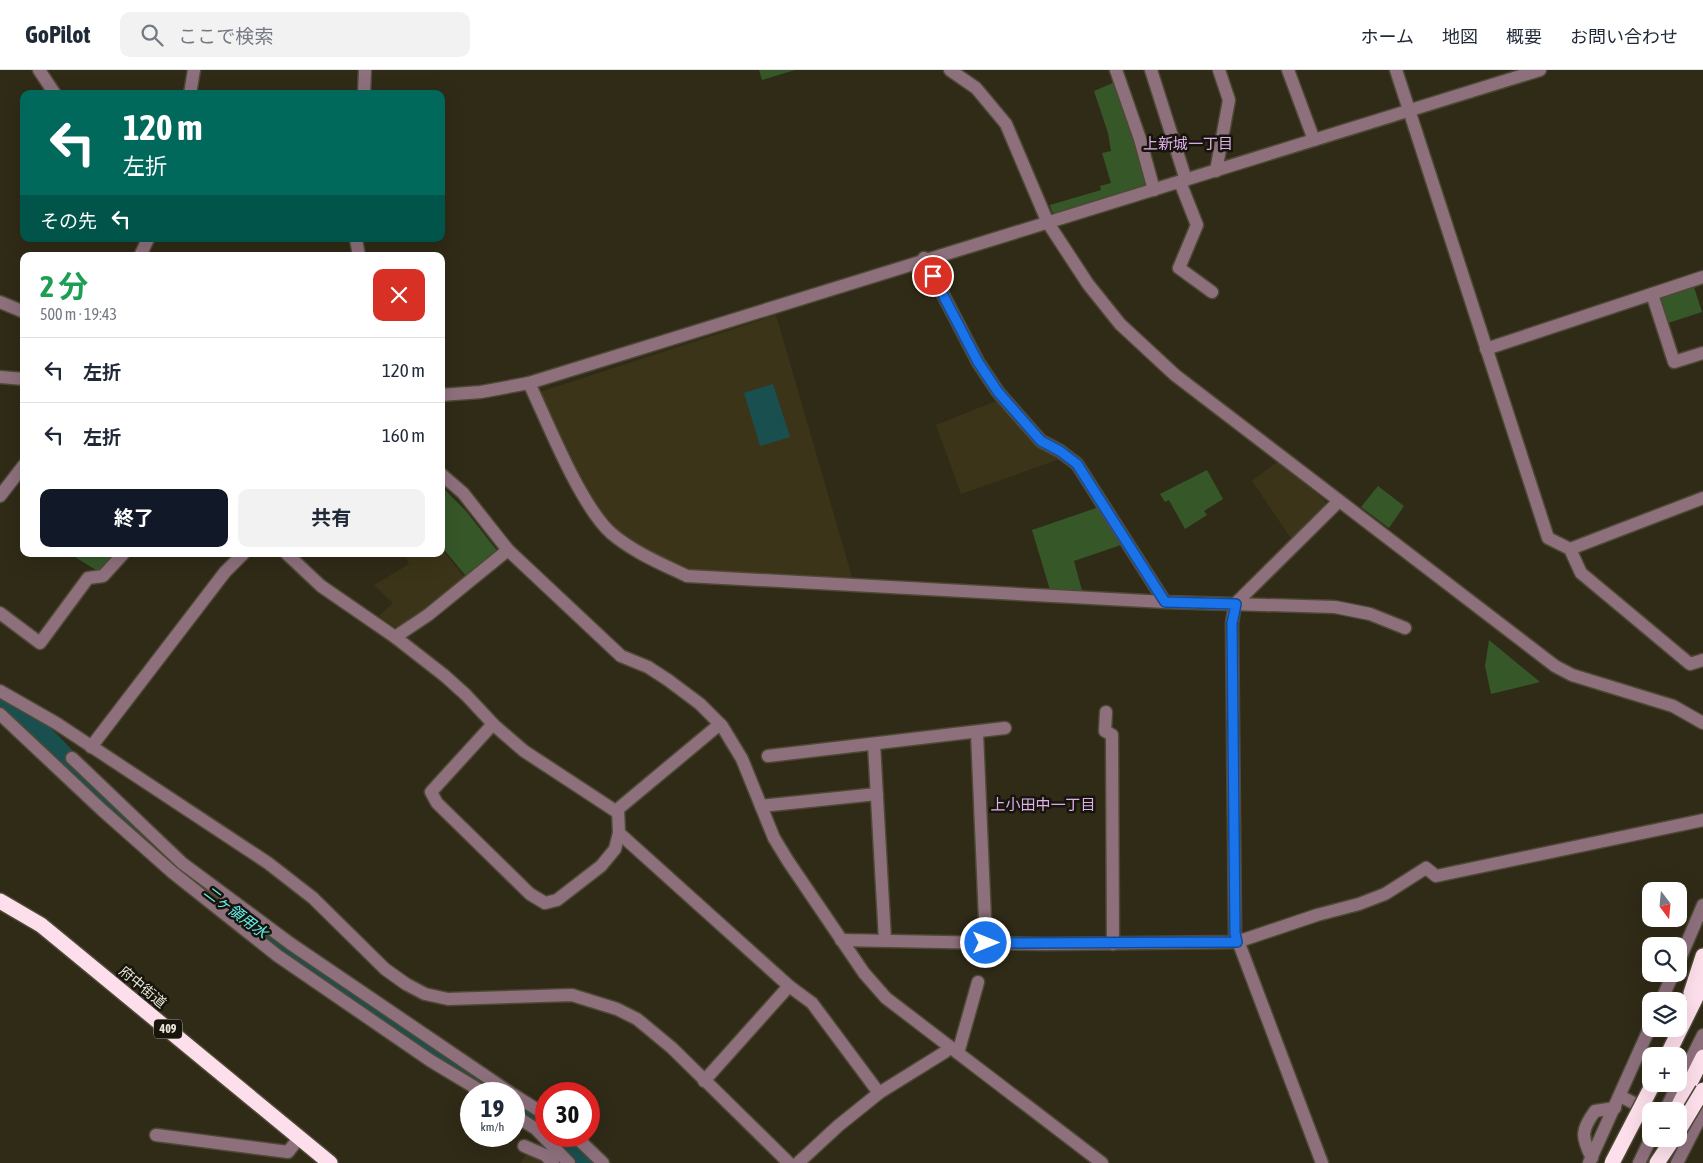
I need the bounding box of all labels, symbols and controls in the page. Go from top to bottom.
search box [120,12,470,57]
text: GoPilot [25,21,90,48]
icon: search [138,21,166,49]
text: ここで検索 [178,25,273,47]
text: ホーム [1361,26,1414,47]
text: 地図 [1442,26,1478,47]
text: 概要 [1506,26,1542,47]
text: お問い合わせ [1570,26,1678,47]
text: 120 m [123,107,202,147]
icon: left [40,110,105,175]
district label: 上新城一丁目 [1143,135,1233,152]
text: 左折 [123,153,167,179]
icon: left [107,205,135,233]
text: その先 [40,210,97,232]
pin [912,255,954,297]
icon: arrive [919,262,947,290]
text: 2 分 [40,269,88,303]
button: close [373,269,425,321]
text: 500 m · 19:43 [40,305,117,323]
icon: left [40,356,68,384]
text: 120 m [382,359,425,381]
text: 左折 [83,361,121,383]
icon: left [40,421,68,449]
text: 160 m [382,424,425,446]
text: 左折 [83,426,121,448]
button: 終了 [40,489,228,547]
button: 共有 [238,489,425,547]
district label: 上小田中一丁目 [990,796,1096,813]
north arrow [1642,882,1688,928]
map controls [1642,882,1687,1147]
water label: 二ヶ領用水 [201,883,273,943]
position arrow [959,916,1011,968]
button: search [1642,937,1687,982]
street label: 府中街道 [116,963,170,1011]
button: layers [1642,992,1687,1037]
road number: 409 [154,1020,182,1039]
button: + [1642,1047,1687,1092]
speed limit sign: 30 [535,1082,600,1147]
text: 19 [481,1094,504,1122]
button: − [1642,1102,1687,1147]
text: km/h [481,1120,504,1134]

